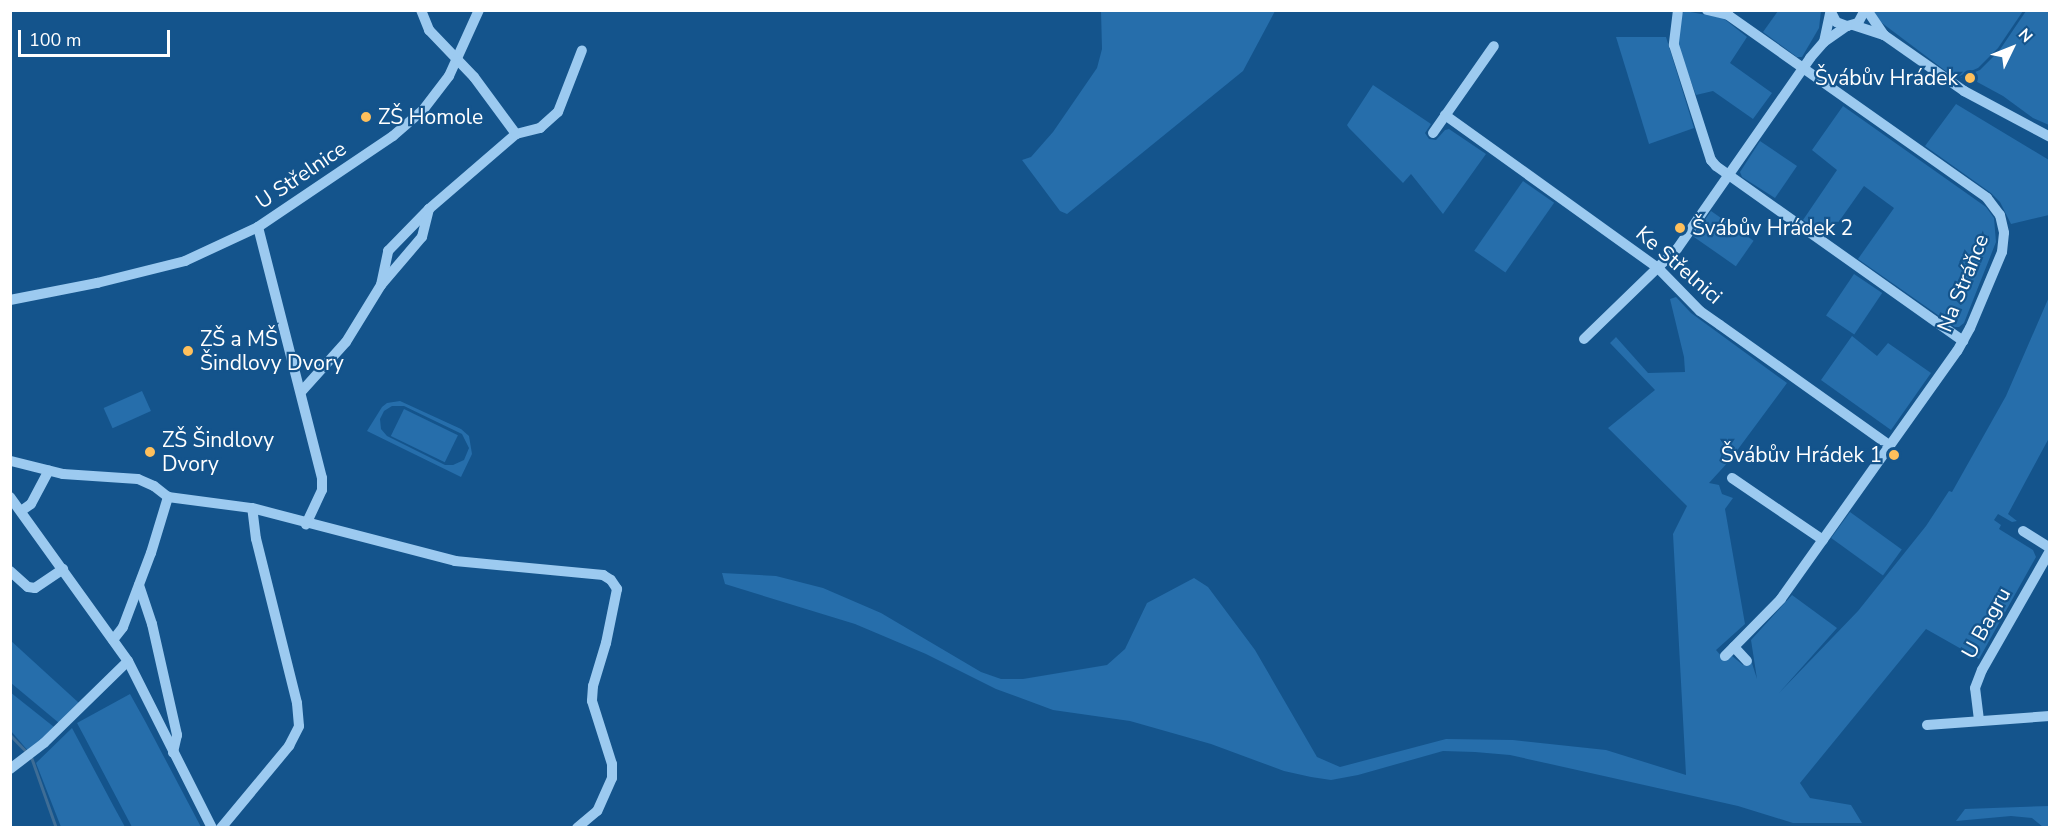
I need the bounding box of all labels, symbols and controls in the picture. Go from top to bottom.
scale bar [21,18,172,56]
north arrow [1982,18,2042,78]
text: N [2013,24,2037,48]
text: 100 m [29,28,81,52]
place label: Švábův Hrádek [1815,65,1958,91]
marker: Švábův Hrádek [1963,71,1977,85]
place label: ZŠ Homole [378,104,483,130]
marker: ZŠ Homole [359,110,373,124]
street label: U Střelnice [251,136,351,214]
place label: Švábův Hrádek 2 [1692,215,1853,241]
street label: Ke Střelnici [1631,221,1727,309]
marker: Švábův Hrádek 2 [1673,221,1687,235]
street label: Na Stráňce [1932,230,1994,336]
place label: ZŠ a MŠ Šindlovy Dvory [200,326,344,376]
marker: ZŠ a MŠ Šindlovy Dvory [181,344,195,358]
place label: ZŠ Šindlovy Dvory [162,427,274,477]
place label: Švábův Hrádek 1 [1721,442,1882,468]
marker: ZŠ Šindlovy Dvory [143,445,157,459]
marker: Švábův Hrádek 1 [1887,448,1901,462]
street label: U Bagru [1956,583,2016,663]

